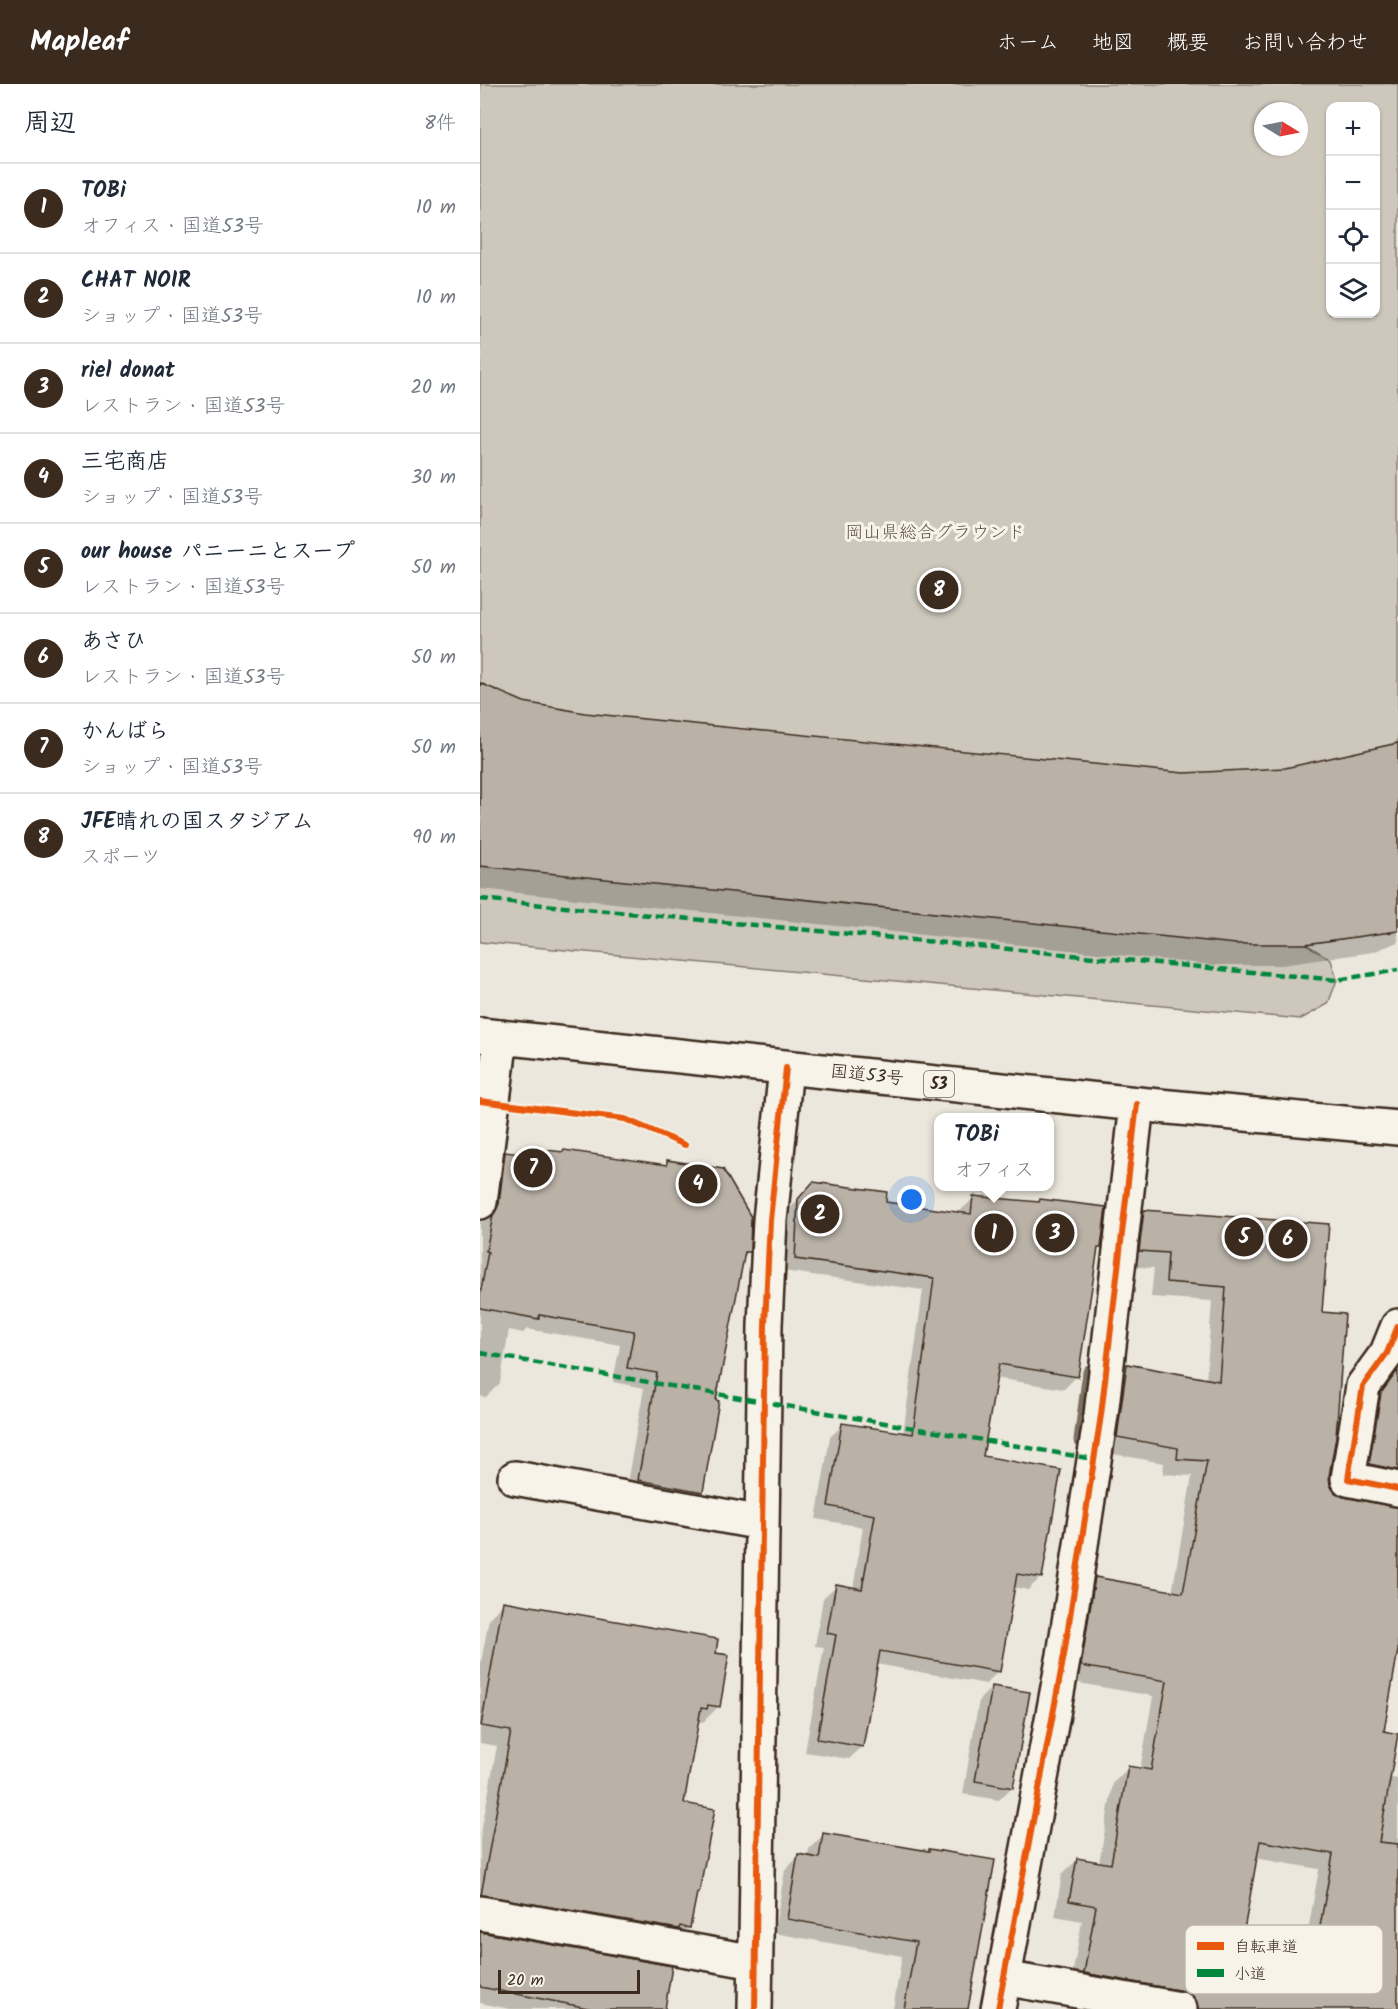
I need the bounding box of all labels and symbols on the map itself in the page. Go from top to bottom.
north arrow [1254,102,1308,156]
park label: 岡山県総合グラウンド [845,519,1025,548]
pin: 8 [920,568,958,612]
street label: 国道53号 [829,1058,905,1094]
road number: 53 [924,1071,954,1097]
pin: 7 [514,1146,552,1190]
pin: 4 [678,1162,718,1206]
your location [897,1185,926,1214]
pin: 2 [800,1192,840,1236]
pin: 1 [974,1210,1014,1256]
pin: 3 [1036,1210,1074,1256]
pin: 5 [1224,1214,1263,1260]
pin: 6 [1268,1216,1308,1262]
legend [1185,1925,1383,1994]
text: 自転車道 [1234,1935,1298,1960]
text: 小道 [1234,1962,1266,1987]
scale bar [498,1967,640,1994]

